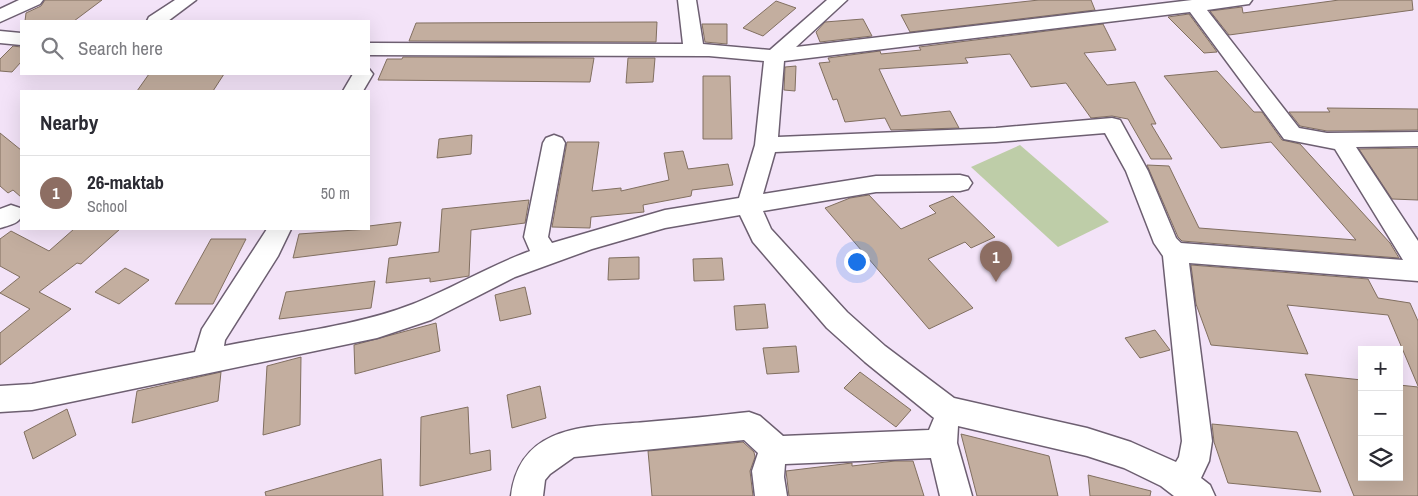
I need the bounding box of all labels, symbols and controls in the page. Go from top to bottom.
search box [20,20,370,75]
icon: search [38,34,66,62]
text: Search here [78,35,163,61]
text: Nearby [40,108,98,137]
text: 26-maktab [87,169,164,195]
text: 1 [52,182,60,204]
text: 50 m [321,182,350,204]
text: School [87,195,127,217]
pin: 1 [980,241,1012,282]
your location [844,249,870,275]
map controls [1358,346,1403,481]
button: + [1358,346,1403,391]
button: − [1358,391,1403,436]
button: layers [1358,436,1403,481]

